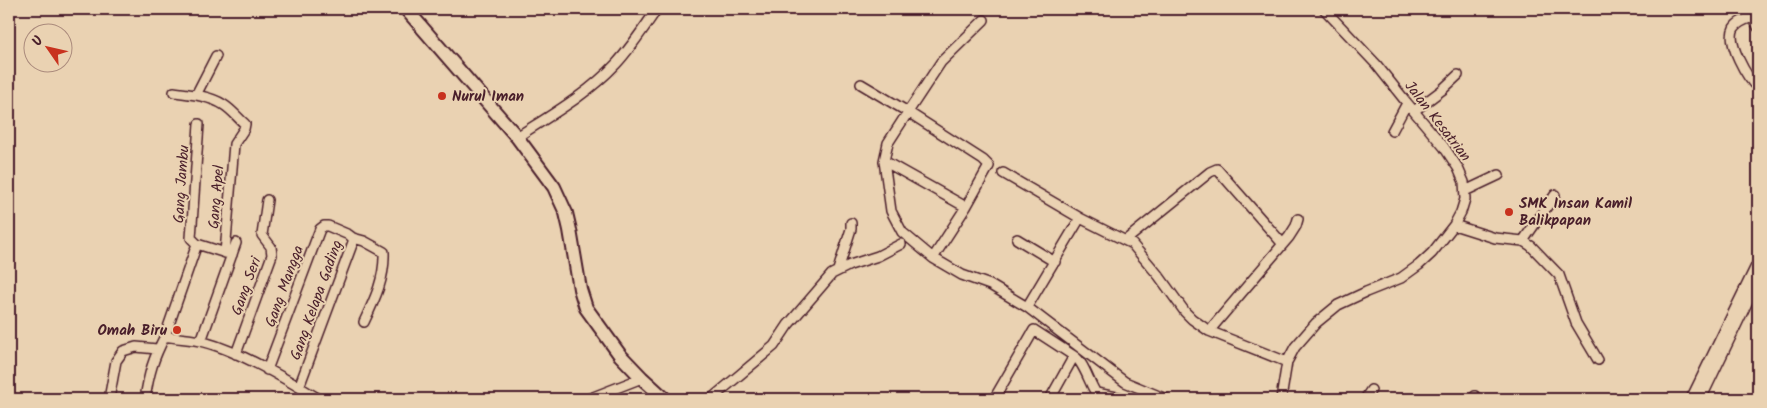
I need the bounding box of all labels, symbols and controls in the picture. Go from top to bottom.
north arrow [22,22,72,72]
text: U [27,31,50,51]
street label: Jalan Kesatrian [1398,76,1477,167]
place label: Nurul Iman [452,85,524,109]
marker: Nurul Iman [436,90,448,102]
street label: Gang Jambu [167,144,197,224]
street label: Gang Apel [202,164,232,230]
place label: SMK Insan Kamil Balikpapan [1519,192,1632,233]
marker: SMK Insan Kamil Balikpapan [1503,206,1515,218]
street label: Gang Kelapa Gading [284,237,350,364]
street label: Gang Mangga [259,242,311,331]
street label: Gang Seri [225,252,269,319]
place label: Omah Biru [98,319,168,343]
marker: Omah Biru [171,324,183,336]

